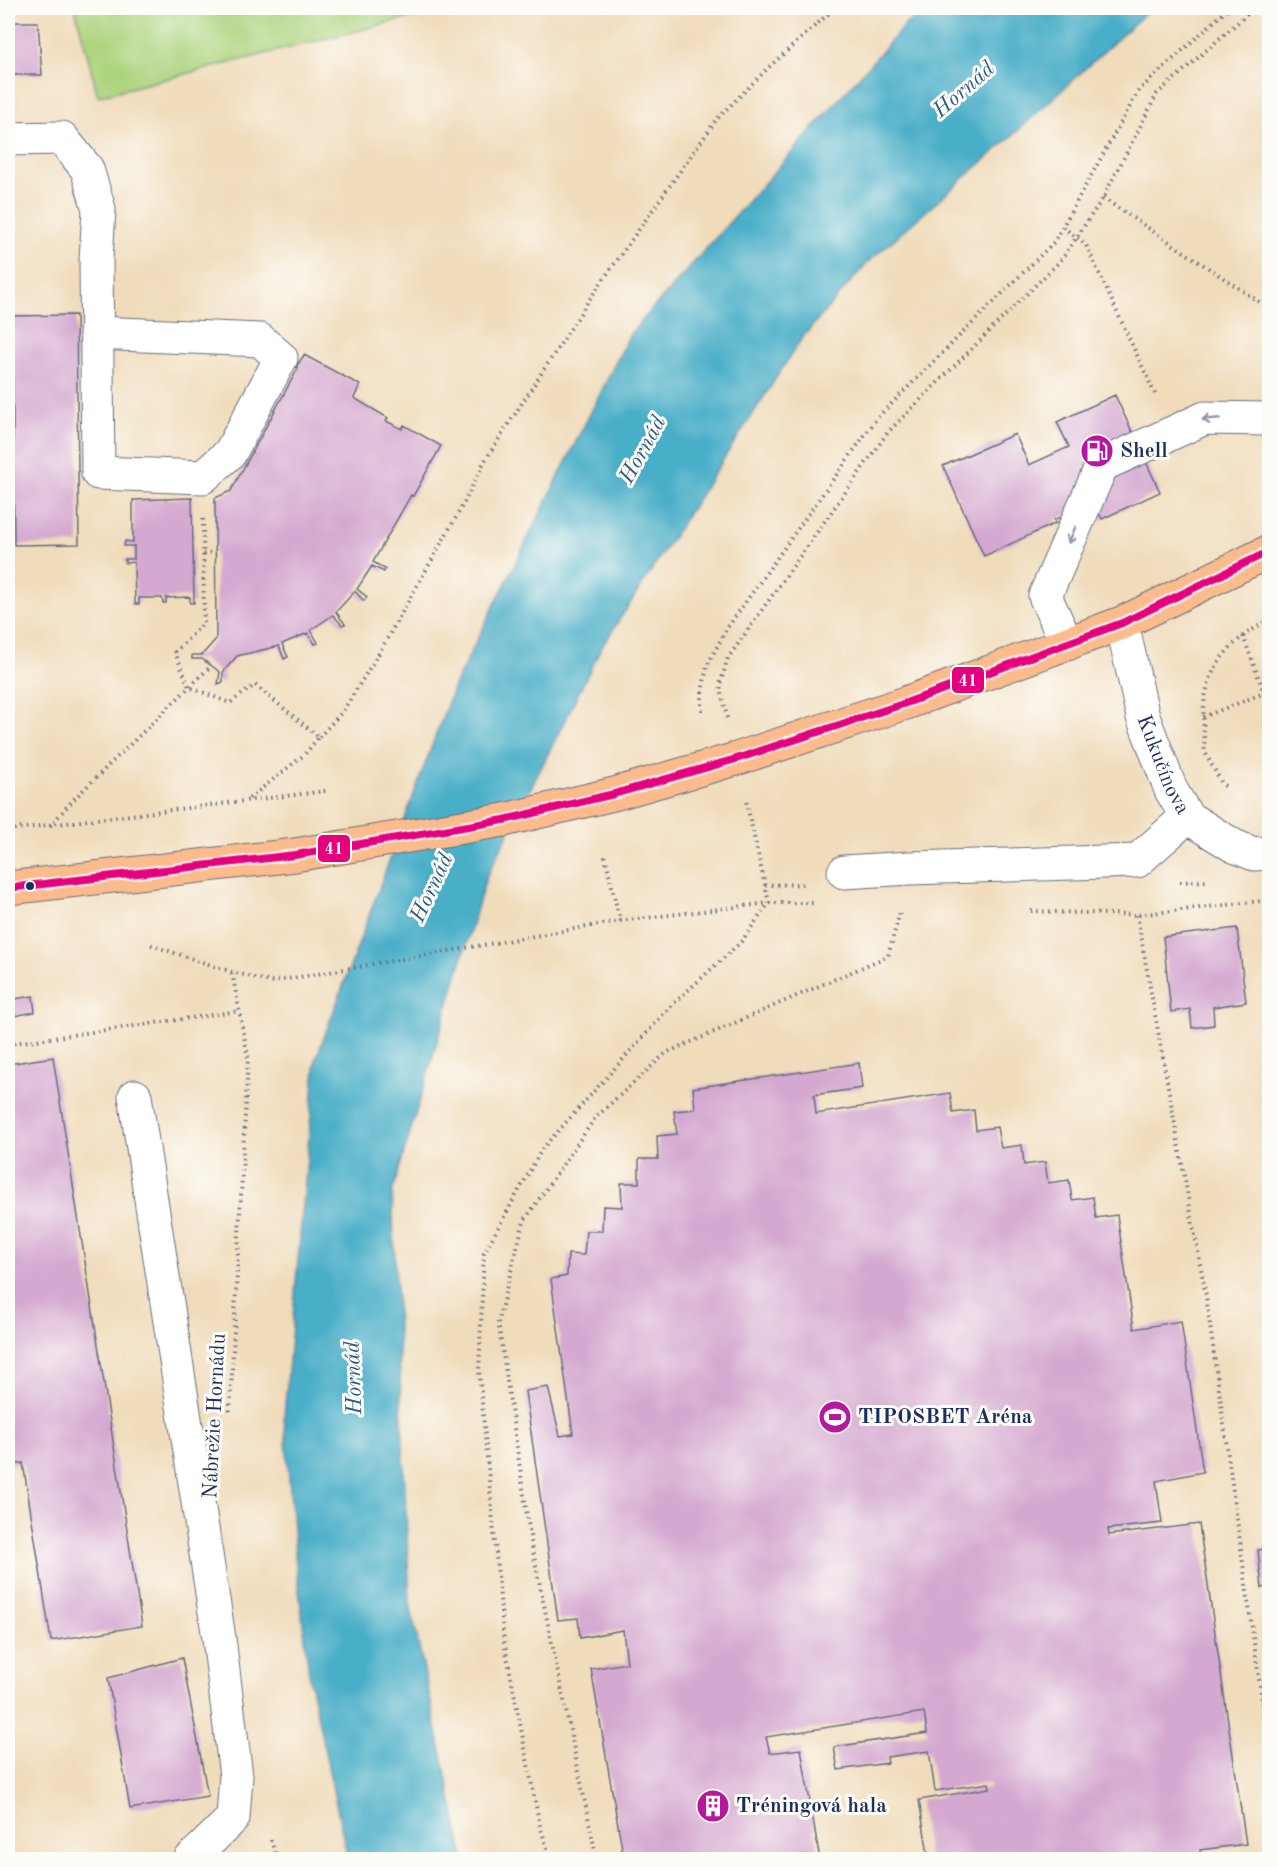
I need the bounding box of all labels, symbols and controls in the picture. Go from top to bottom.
water label: Hornád [928,57,999,123]
water label: Hornád [615,412,671,488]
one-way arrow [1202,414,1222,425]
fuel station icon: Shell [1079,433,1115,469]
place label: Shell [1120,441,1168,462]
one-way arrow [1066,525,1077,544]
line badge: 41 [951,666,985,694]
text: 41 [959,674,977,690]
street label: Kukučínova [1133,712,1193,818]
line badge: 41 [317,834,351,863]
text: 41 [325,842,343,858]
water label: Hornád [406,850,458,927]
unlabelled marker [24,880,36,892]
street label: Nábrežie Hornádu [200,1333,230,1499]
water label: Hornád [342,1341,366,1416]
sports icon: TIPOSBET Aréna [817,1399,853,1435]
place label: TIPOSBET Aréna [858,1407,1033,1428]
building icon: Tréningová hala [695,1788,731,1824]
place label: Tréningová hala [736,1796,887,1817]

